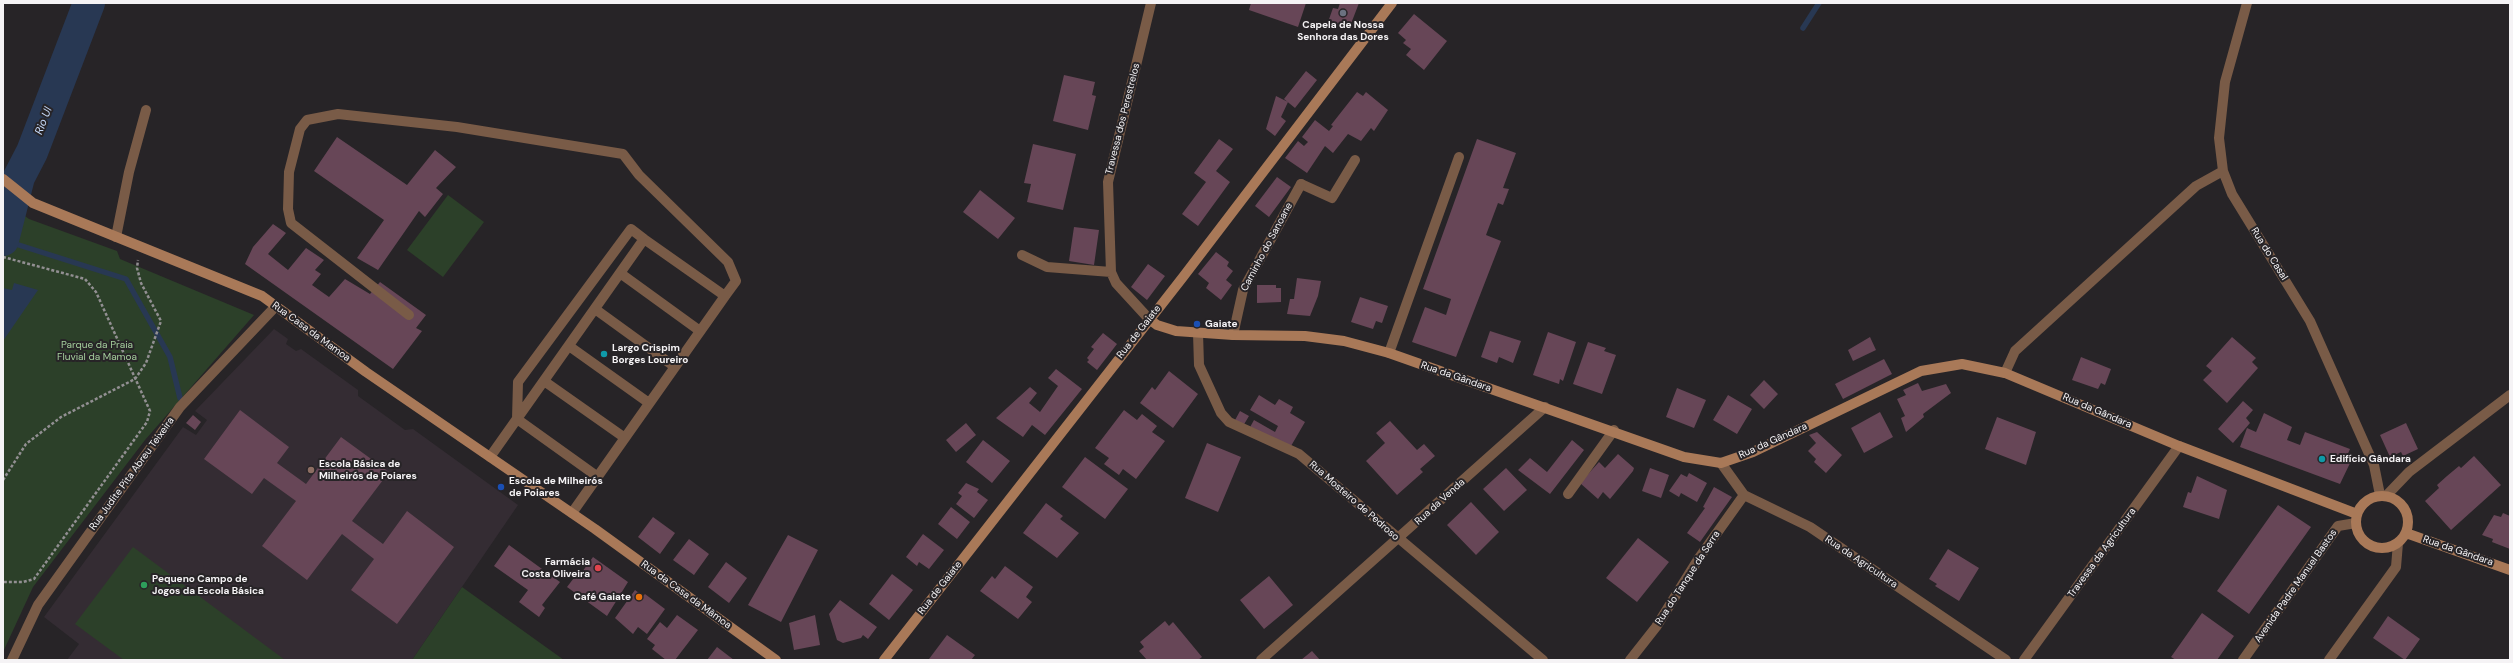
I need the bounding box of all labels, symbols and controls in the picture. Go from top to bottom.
marker: Capela de Nossa Senhora das Dores [1338,8,1348,18]
place label: Capela de Nossa Senhora das Dores [1297,19,1389,42]
street label: Travessa dos Perestrelos [1103,62,1143,176]
water label: Rio Ul [33,105,55,137]
street label: Caminho do Sanoane [1239,201,1295,293]
street label: Rua do Casal [2248,225,2290,283]
street label: Rua Casa da Mamoa [269,300,353,364]
street label: Rua de Gaiate [1114,303,1164,361]
place label: Gaiate [1205,318,1237,330]
marker: Gaiate [1192,319,1202,329]
park label: Parque da Praia Fluvial da Mamoa [57,339,137,362]
place label: Largo Crispim Borges Loureiro [612,342,688,366]
marker: Largo Crispim Borges Loureiro [599,349,609,359]
street label: Rua da Gândara [1419,359,1493,395]
street label: Rua da Gândara [2061,391,2133,431]
street label: Rua Judite Pita Abreu Teixeira [87,415,177,533]
street label: Rua da Gândara [1737,421,1809,461]
place label: Edifício Gândara [2330,453,2411,465]
marker: Edifício Gândara [2317,454,2327,464]
place label: Escola Básica de Milheirós de Poiares [319,458,417,482]
street label: Rua Mosteiro de Pedroso [1307,459,1401,543]
marker: Escola Básica de Milheirós de Poiares [306,465,316,475]
place label: Escola de Milheirós de Poiares [509,475,603,498]
street label: Rua da Venda [1412,476,1468,528]
marker: Escola de Milheirós de Poiares [496,482,506,492]
street label: Travessa da Agricultura [2065,506,2139,600]
street label: Avenida Padre Manuel Bastos [2252,527,2340,645]
street label: Rua do Tanque da Serra [1653,529,1723,627]
street label: Rua da Agricultura [1822,533,1900,591]
street label: Rua da Gândara [2421,533,2495,569]
place label: Farmácia Costa Oliveira [521,556,590,580]
street label: Rua da Casa da Mâmoa [639,558,733,632]
street label: Rua de Gaiate [915,559,965,617]
marker: Farmácia Costa Oliveira [593,563,603,573]
place label: Pequeno Campo de Jogos da Escola Básica [152,573,264,596]
marker: Pequeno Campo de Jogos da Escola Básica [139,580,149,590]
place label: Café Gaiate [573,591,631,603]
marker: Café Gaiate [634,592,644,602]

